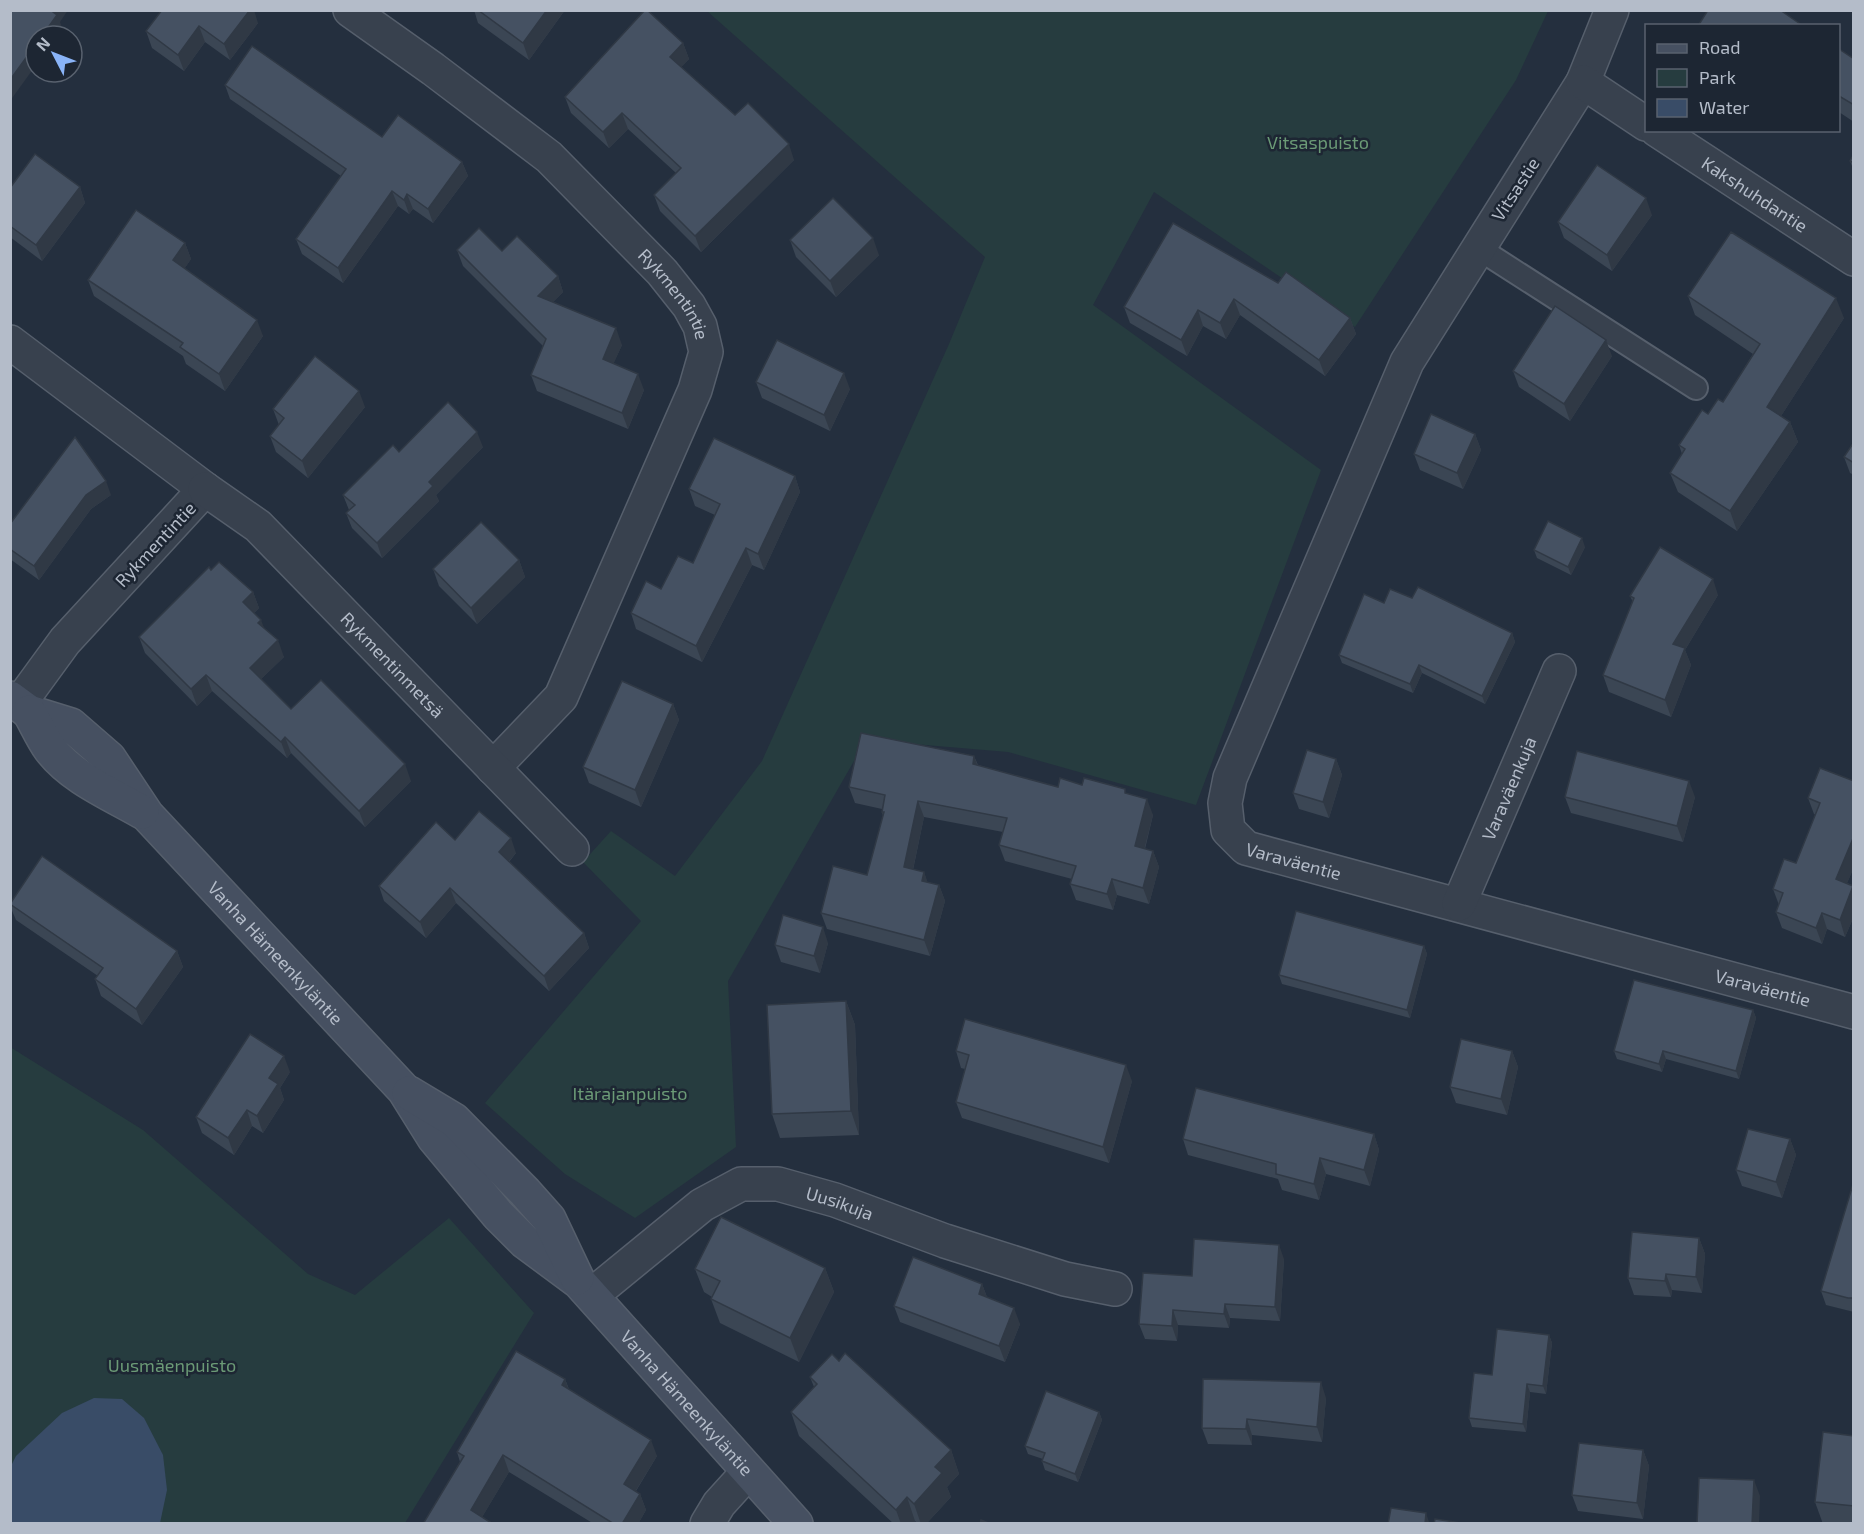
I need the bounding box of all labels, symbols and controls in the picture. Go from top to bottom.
north arrow [24,24,84,84]
legend [1645,24,1840,132]
text: N [32,33,53,54]
text: Road [1699,36,1740,58]
text: Park [1699,66,1736,88]
text: Water [1699,96,1749,118]
park label: Vitsaspuisto [1267,131,1369,153]
street label: Kakshuhdantie [1698,152,1812,237]
street label: Vitsastie [1486,153,1544,225]
street label: Rykmentintie [634,244,714,342]
street label: Rykmentintie [110,497,200,591]
street label: Rykmentinmetsä [336,607,449,722]
street label: Varaväenkuja [1477,733,1541,843]
street label: Varaväentie [1244,838,1344,884]
street label: Vanha Hämeenkyläntie [204,877,348,1029]
street label: Varaväentie [1713,964,1813,1011]
park label: Itärajanpuisto [573,1082,687,1104]
street label: Uusikuja [804,1181,877,1224]
street label: Vanha Hämeenkyläntie [616,1325,758,1480]
park label: Uusmäenpuisto [108,1354,236,1376]

